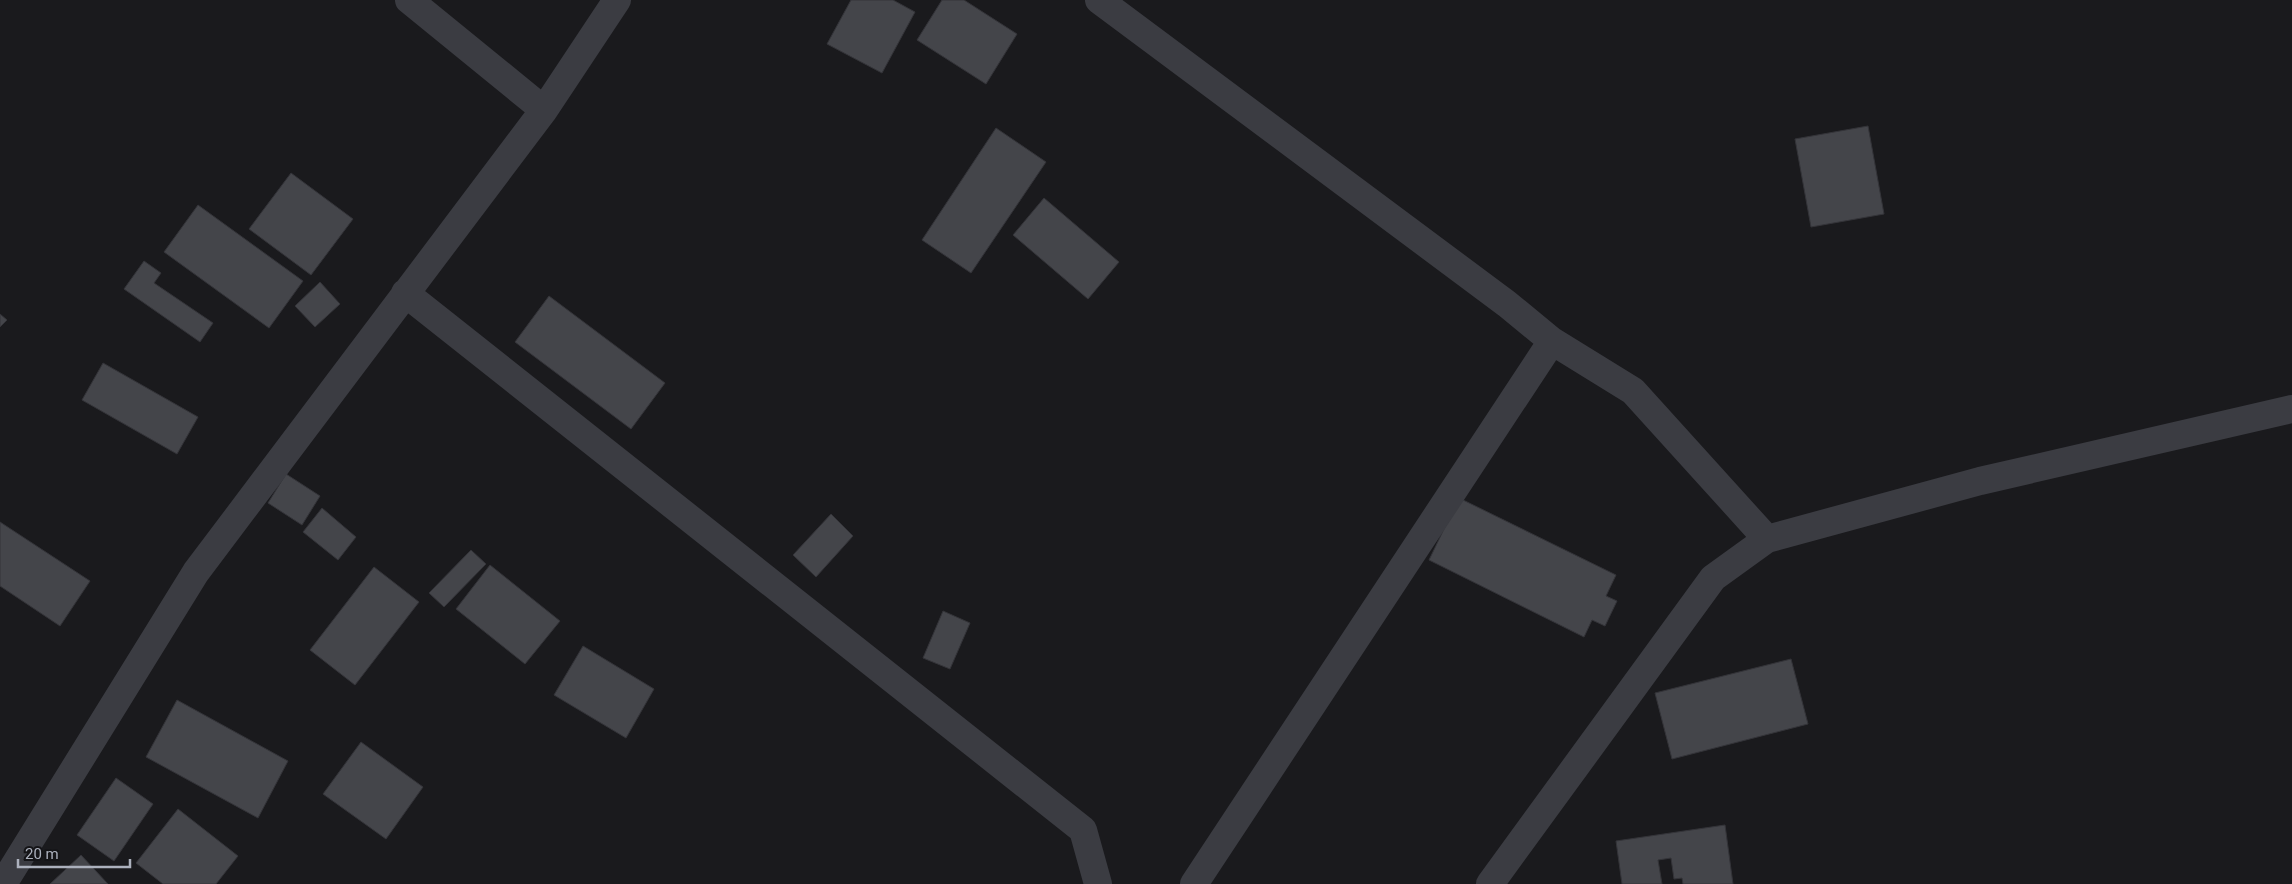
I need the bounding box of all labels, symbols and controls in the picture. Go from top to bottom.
scale bar [18,836,130,868]
text: 20 m [25,845,59,863]

